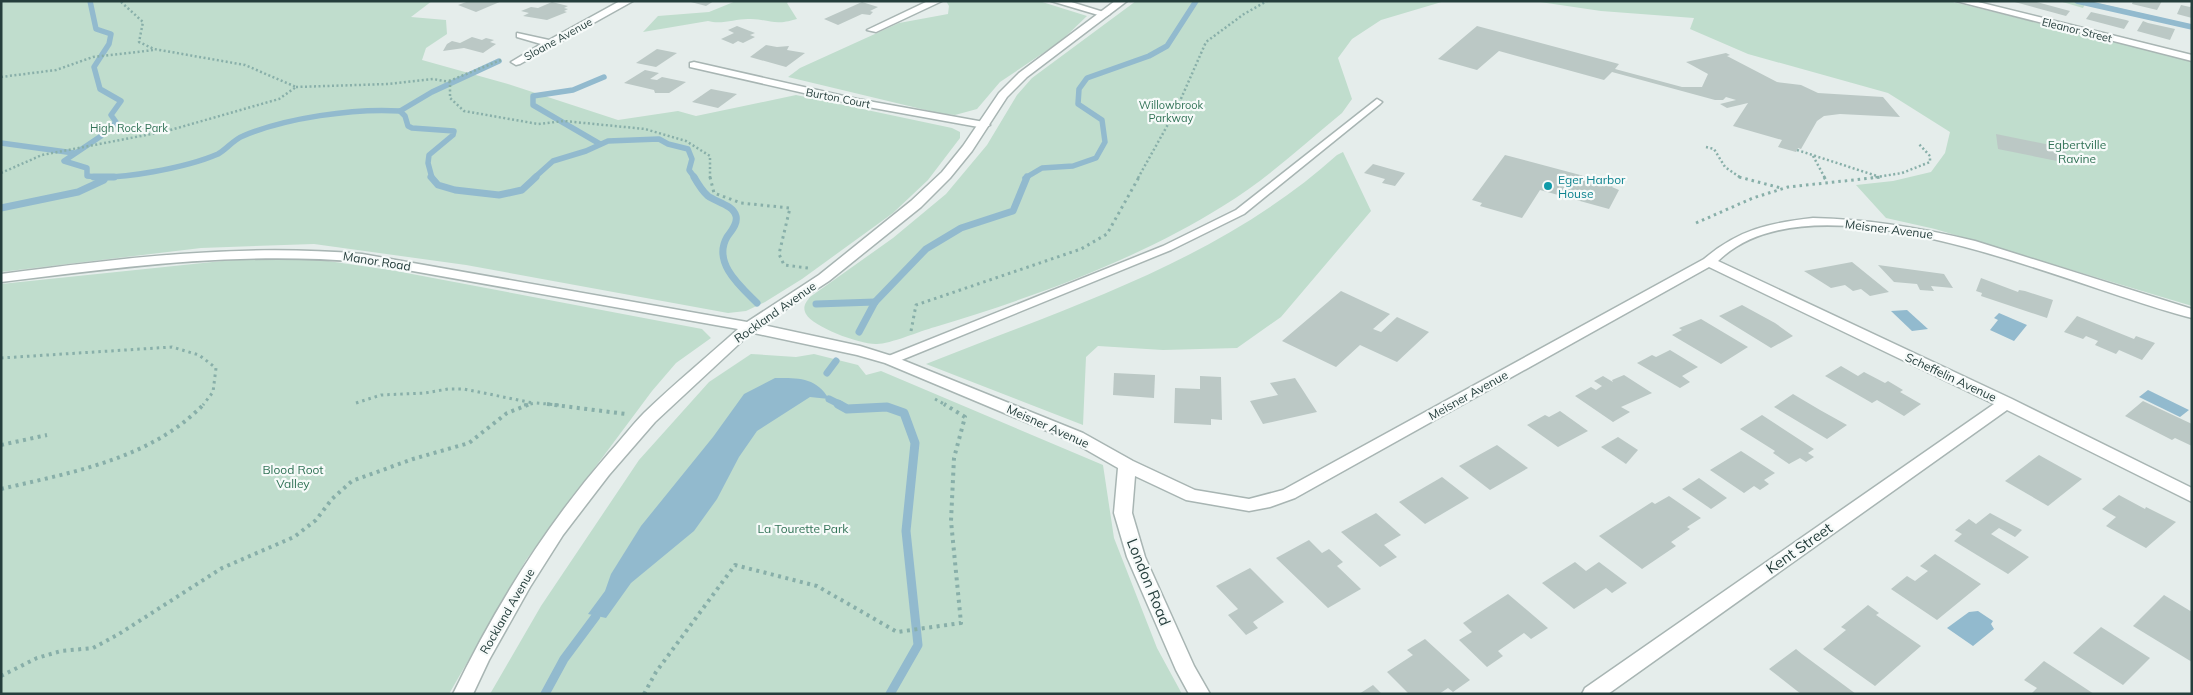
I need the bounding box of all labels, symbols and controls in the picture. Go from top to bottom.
street label: Sloane Avenue [521,14,595,64]
street label: Eleanor Street [2041,15,2114,45]
street label: Burton Court [805,85,872,111]
park label: Willowbrook Parkway [1139,98,1204,125]
park label: High Rock Park [90,121,168,135]
park label: Egbertville Ravine [2048,137,2106,166]
place label: Eger Harbor House [1558,172,1626,201]
marker: Eger Harbor House [1542,180,1554,192]
street label: Meisner Avenue [1844,216,1934,242]
street label: Manor Road [342,248,412,274]
street label: Rockland Avenue [731,278,819,346]
street label: Scheffelin Avenue [1903,349,1999,405]
street label: Meisner Avenue [1426,367,1510,423]
street label: Meisner Avenue [1005,401,1091,451]
park label: Blood Root Valley [262,462,324,491]
street label: Kent Street [1762,518,1836,578]
park label: La Tourette Park [758,521,849,536]
street label: London Road [1123,536,1175,628]
street label: Rockland Avenue [476,566,538,656]

